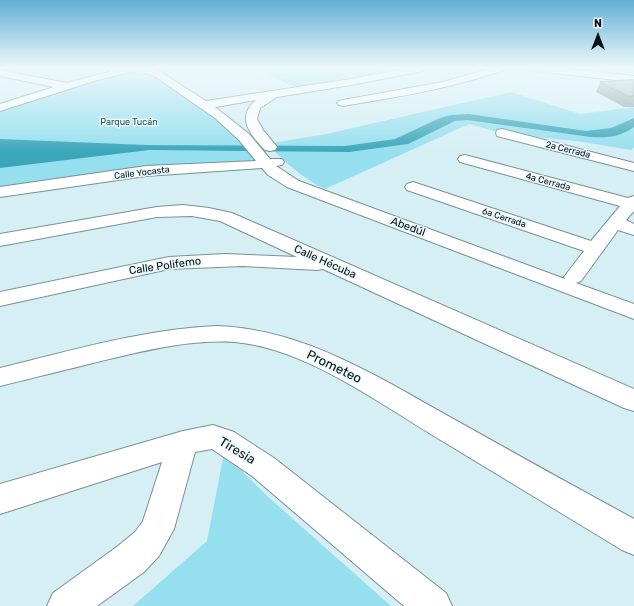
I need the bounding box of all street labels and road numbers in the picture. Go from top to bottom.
street label: 2a Cerrada [545,139,591,161]
street label: Calle Yocasta [114,164,170,182]
street label: 4a Cerrada [524,171,572,193]
street label: 6a Cerrada [481,206,527,230]
street label: Abedúl [389,215,427,239]
street label: Calle Hécuba [292,242,358,282]
street label: Calle Polifemo [128,254,202,278]
street label: Prometeo [304,347,364,387]
street label: Tiresia [216,434,258,468]

